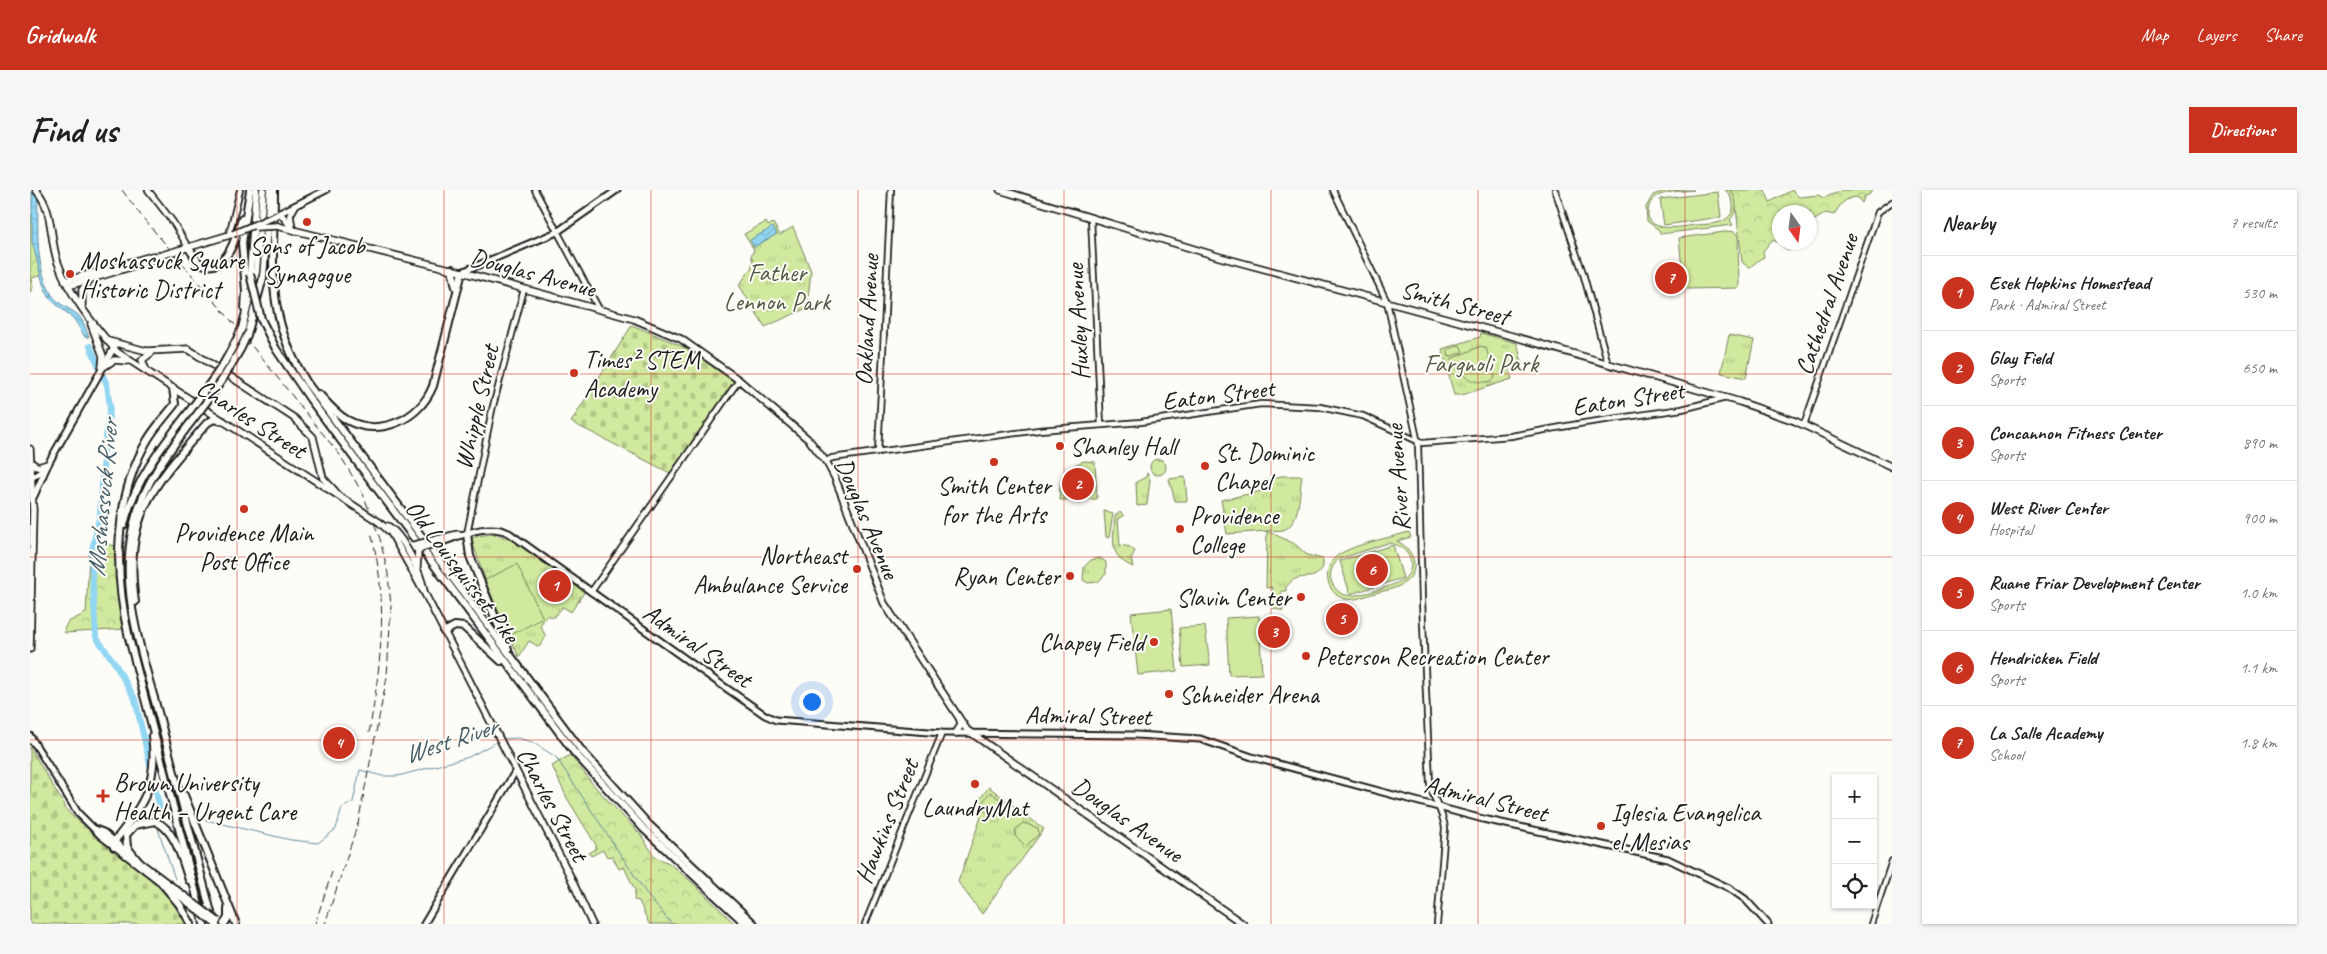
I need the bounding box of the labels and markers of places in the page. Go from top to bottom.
marker: Sons of Jacob Synagogue [301,216,313,228]
place label: Sons of Jacob Synagogue [249,230,367,291]
place label: Moshassuck Square Historic District [80,245,246,306]
pin: 7 [1655,259,1687,297]
marker: Moshassuck Square Historic District [64,268,76,280]
place label: Times² STEM Academy [584,344,701,405]
marker: Times² STEM Academy [568,367,580,379]
place label: Shanley Hall [1070,431,1181,463]
place label: St. Dominic Chapel [1215,437,1315,498]
marker: Shanley Hall [1054,440,1066,452]
marker: Smith Center for the Arts [988,456,1000,468]
marker: St. Dominic Chapel [1199,460,1211,472]
pin: 2 [1062,465,1094,503]
place label: Smith Center for the Arts [937,470,1053,531]
place label: Providence College [1190,500,1280,561]
marker: Providence Main Post Office [238,503,250,515]
place label: Providence Main Post Office [175,517,315,578]
marker: Providence College [1174,523,1186,535]
place label: Northeast Ambulance Service [693,540,850,601]
pin: 6 [1356,551,1388,589]
place label: Ryan Center [953,561,1062,593]
marker: Northeast Ambulance Service [851,563,863,575]
pin: 1 [539,567,571,605]
marker: Ryan Center [1064,570,1076,582]
place label: Slavin Center [1176,582,1293,614]
marker: Slavin Center [1295,591,1307,603]
pin: 5 [1326,600,1358,638]
pin: 3 [1258,613,1290,651]
place label: Chapey Field [1039,627,1148,659]
marker: Chapey Field [1148,636,1160,648]
place label: Peterson Recreation Center [1316,641,1551,673]
marker: Peterson Recreation Center [1300,650,1312,662]
place label: Schneider Arena [1179,679,1321,711]
marker: Schneider Arena [1163,688,1175,700]
pin: 4 [323,724,355,762]
place label: Brown University Health – Urgent Care [114,767,298,828]
marker: LaundryMat [969,778,981,790]
marker: Brown University Health – Urgent Care [96,789,110,803]
place label: LaundryMat [922,792,1031,824]
place label: Iglesia Evangelica el Mesias [1611,797,1762,858]
marker: Iglesia Evangelica el Mesias [1595,820,1607,832]

